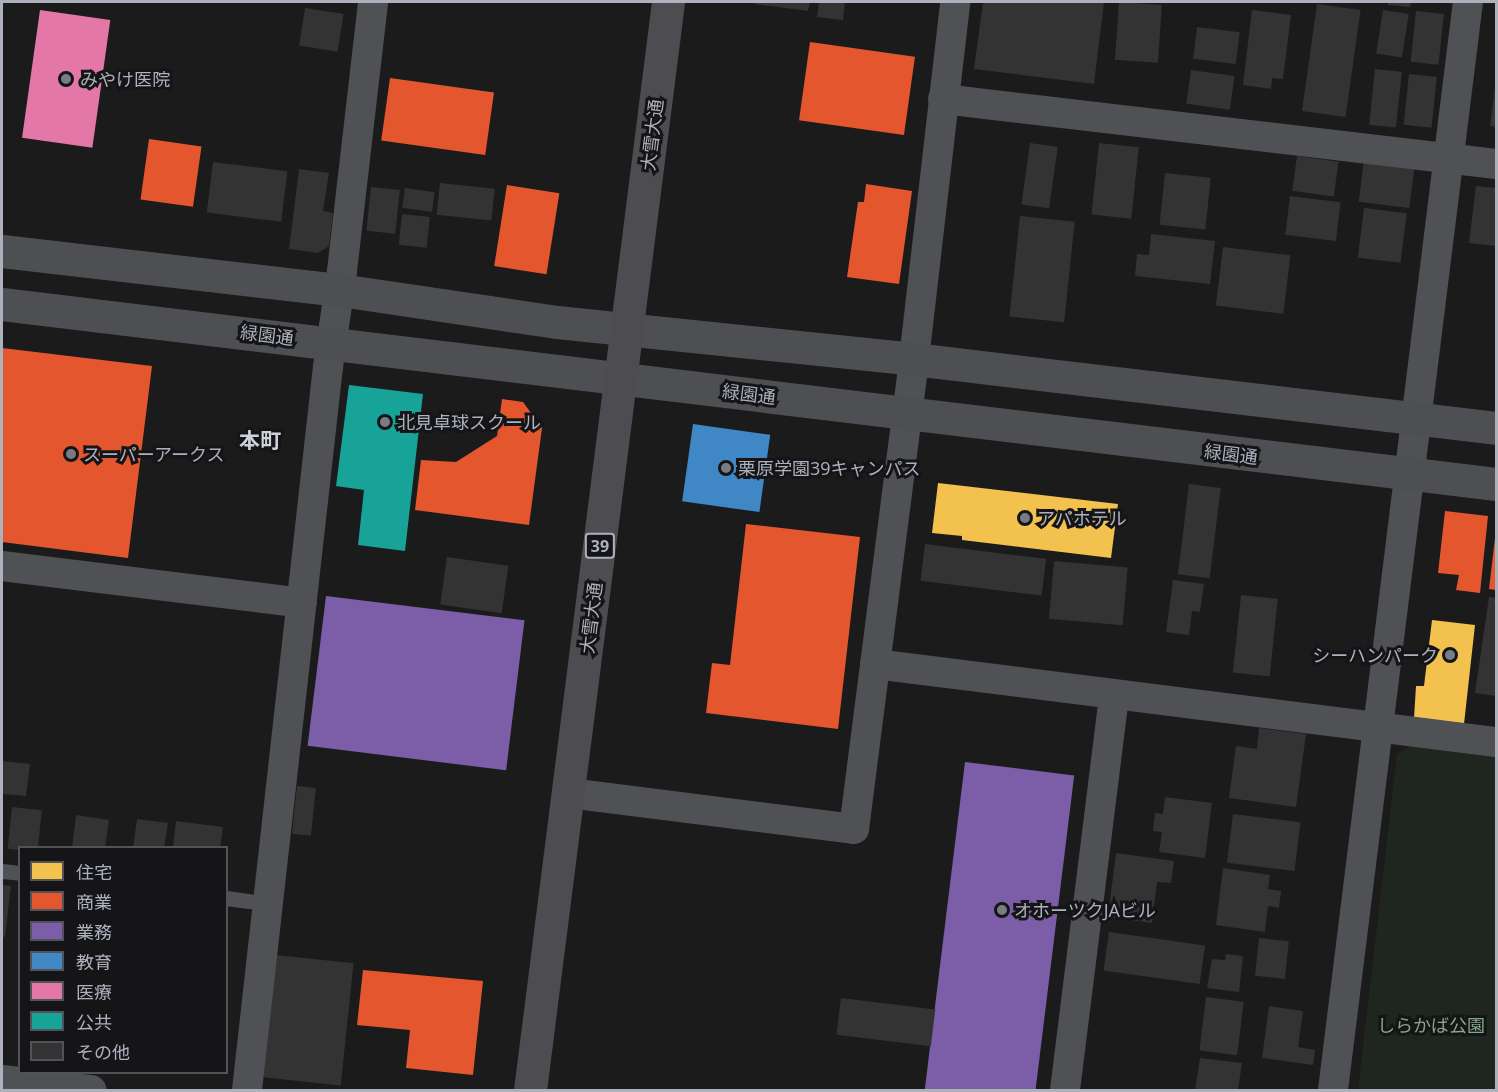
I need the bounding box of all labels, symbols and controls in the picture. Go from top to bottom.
place label: みやけ医院 [80,68,170,90]
marker: みやけ医院 [57,70,75,88]
street label: 大雪大通 [637,98,667,172]
street label: 緑園通 [239,321,295,349]
street label: 緑園通 [721,380,777,408]
place label: 北見卓球スクール [397,411,541,433]
marker: 北見卓球スクール [378,415,392,429]
district label: 本町 [239,427,281,453]
street label: 緑園通 [1203,440,1259,468]
place label: スーパーアークス [83,443,226,465]
marker: スーパーアークス [64,447,78,461]
place label: 栗原学園39キャンパス [738,457,921,479]
marker: 栗原学園39キャンパス [719,461,733,475]
place label: アパホテル [1037,507,1127,529]
marker: アパホテル [1018,511,1032,525]
road number: 39 [584,533,616,559]
street label: 大雪大通 [576,581,606,655]
place label: シーハンパーク [1312,644,1438,666]
marker: シーハンパーク [1443,648,1457,662]
legend [18,846,228,1074]
text: 住宅 [76,860,112,884]
text: 商業 [76,890,112,914]
place label: オホーツクJAビル [1014,899,1156,921]
marker: オホーツクJAビル [995,903,1009,917]
text: 業務 [76,920,112,944]
text: 教育 [76,950,112,974]
text: 医療 [76,980,112,1004]
text: 公共 [76,1010,112,1034]
park label: しらかば公園 [1377,1014,1485,1036]
text: その他 [76,1040,130,1064]

